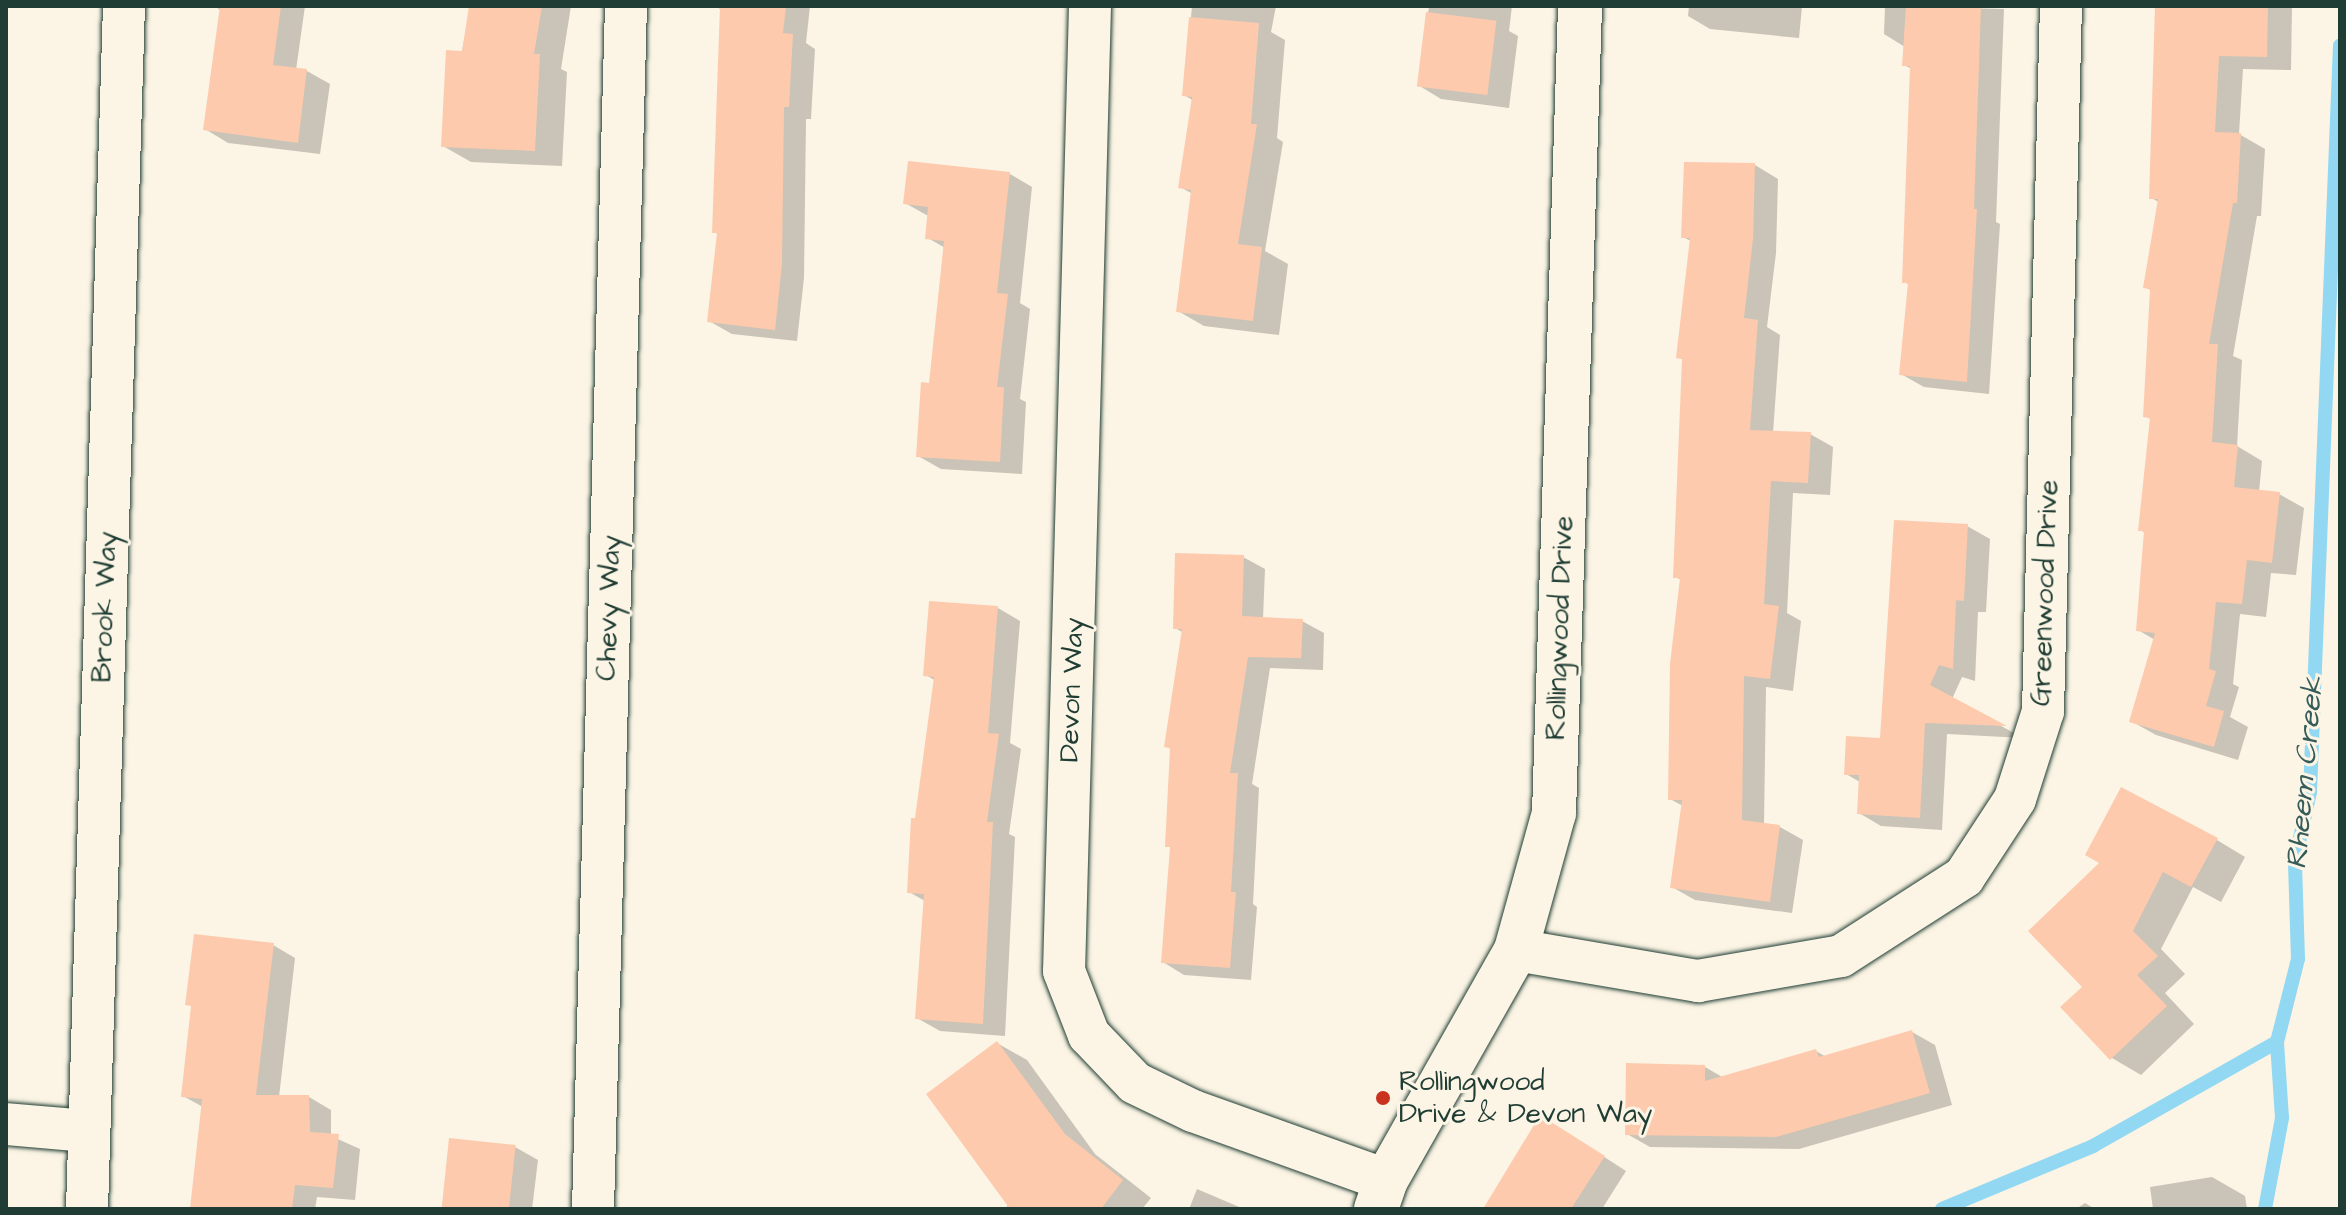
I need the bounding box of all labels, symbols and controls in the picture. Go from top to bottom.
street label: Greenwood Drive [2024,479,2066,707]
street label: Rollingwood Drive [1539,515,1581,741]
street label: Brook Way [86,531,124,683]
street label: Chevy Way [590,535,628,681]
street label: Devon Way [1053,617,1091,763]
water label: Rheem Creek [2279,675,2331,871]
place label: Rollingwood Drive & Devon Way [1399,1065,1652,1131]
marker: Rollingwood Drive & Devon Way [1374,1089,1392,1107]

